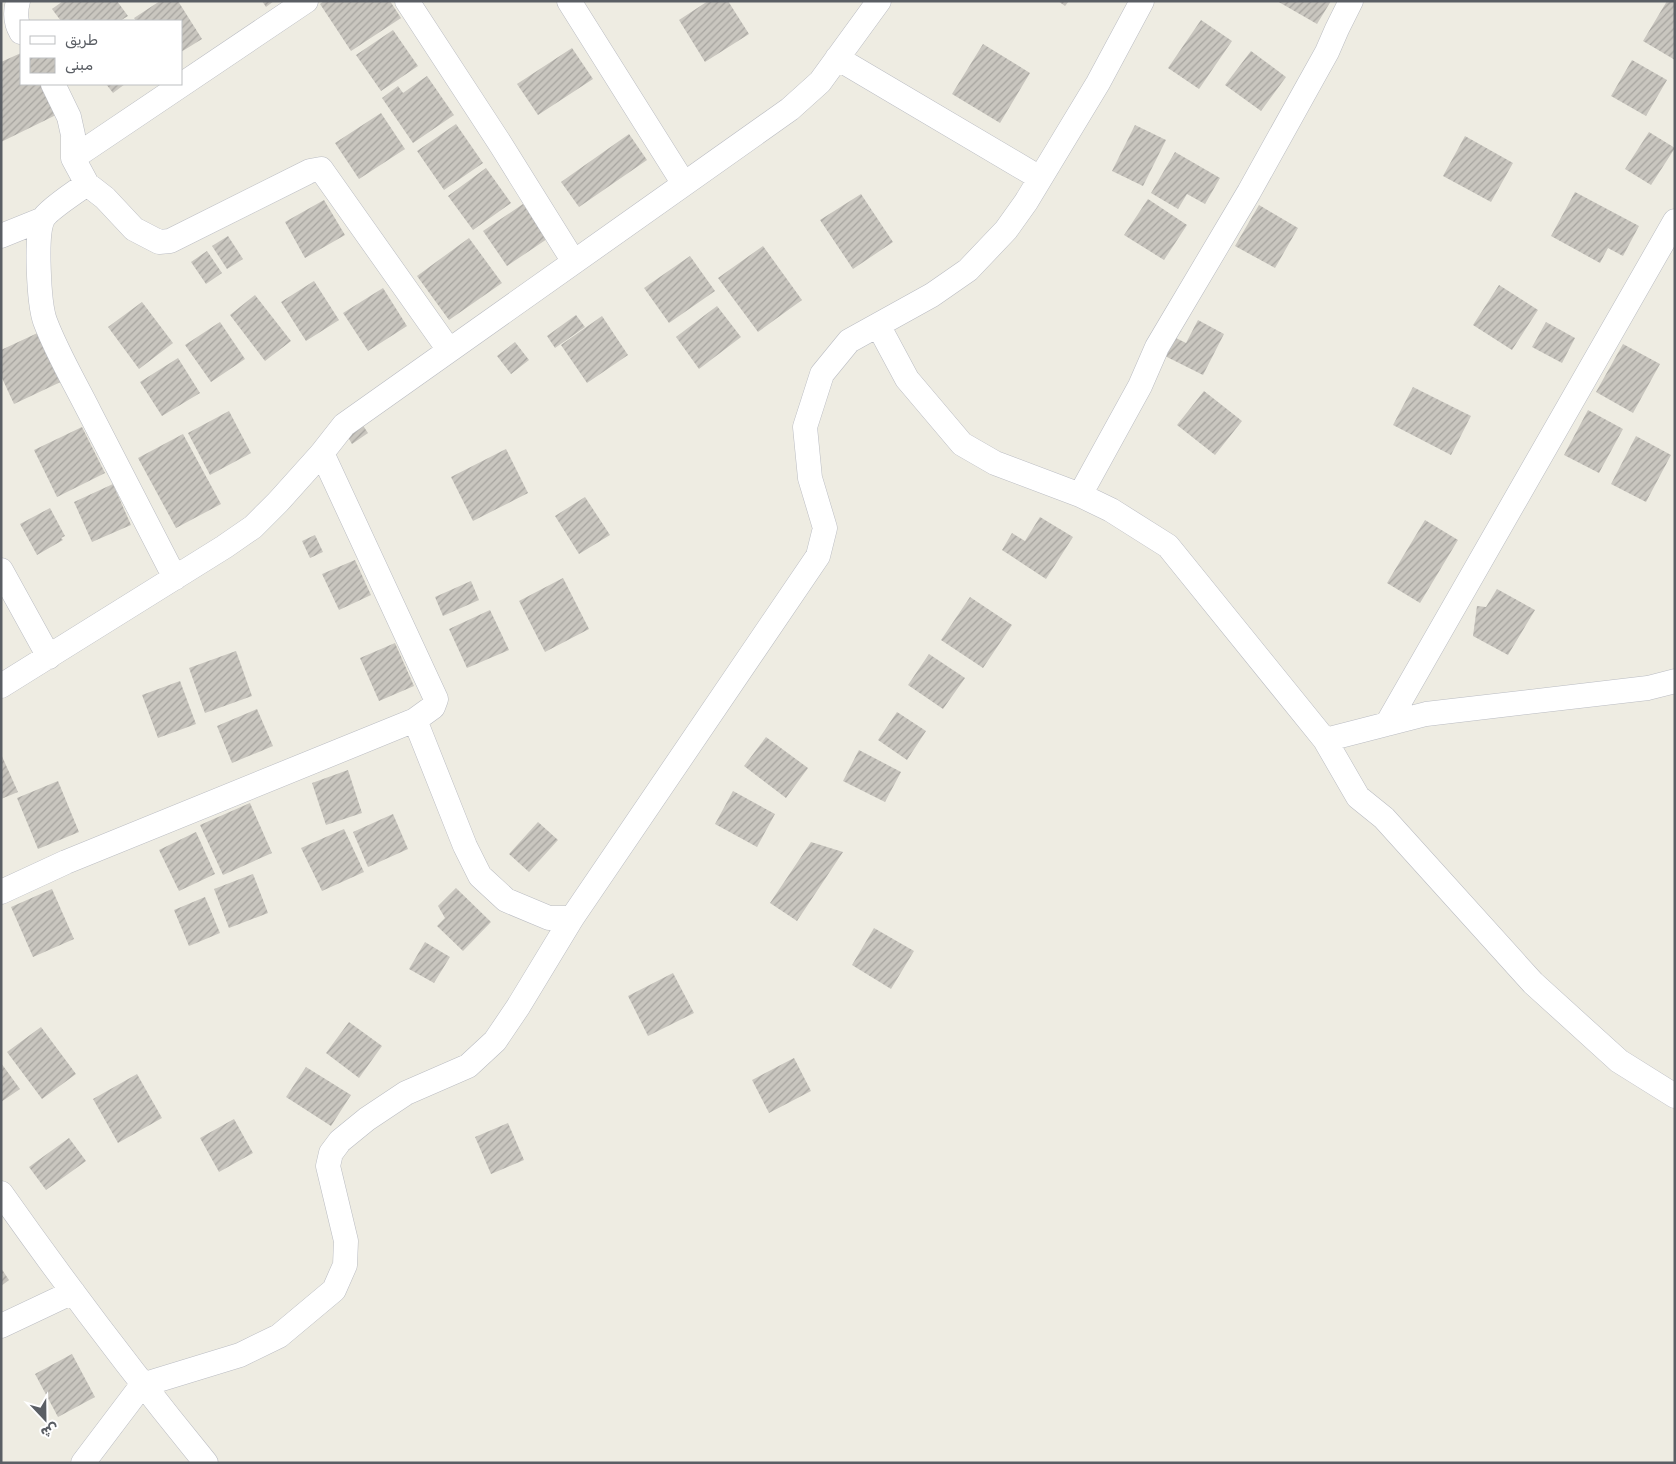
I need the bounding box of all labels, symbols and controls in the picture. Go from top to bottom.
legend [20,20,182,85]
text: طريق [65,31,98,49]
text: مبنى [65,56,93,74]
north arrow [20,1394,70,1444]
text: ش [38,1419,61,1442]

